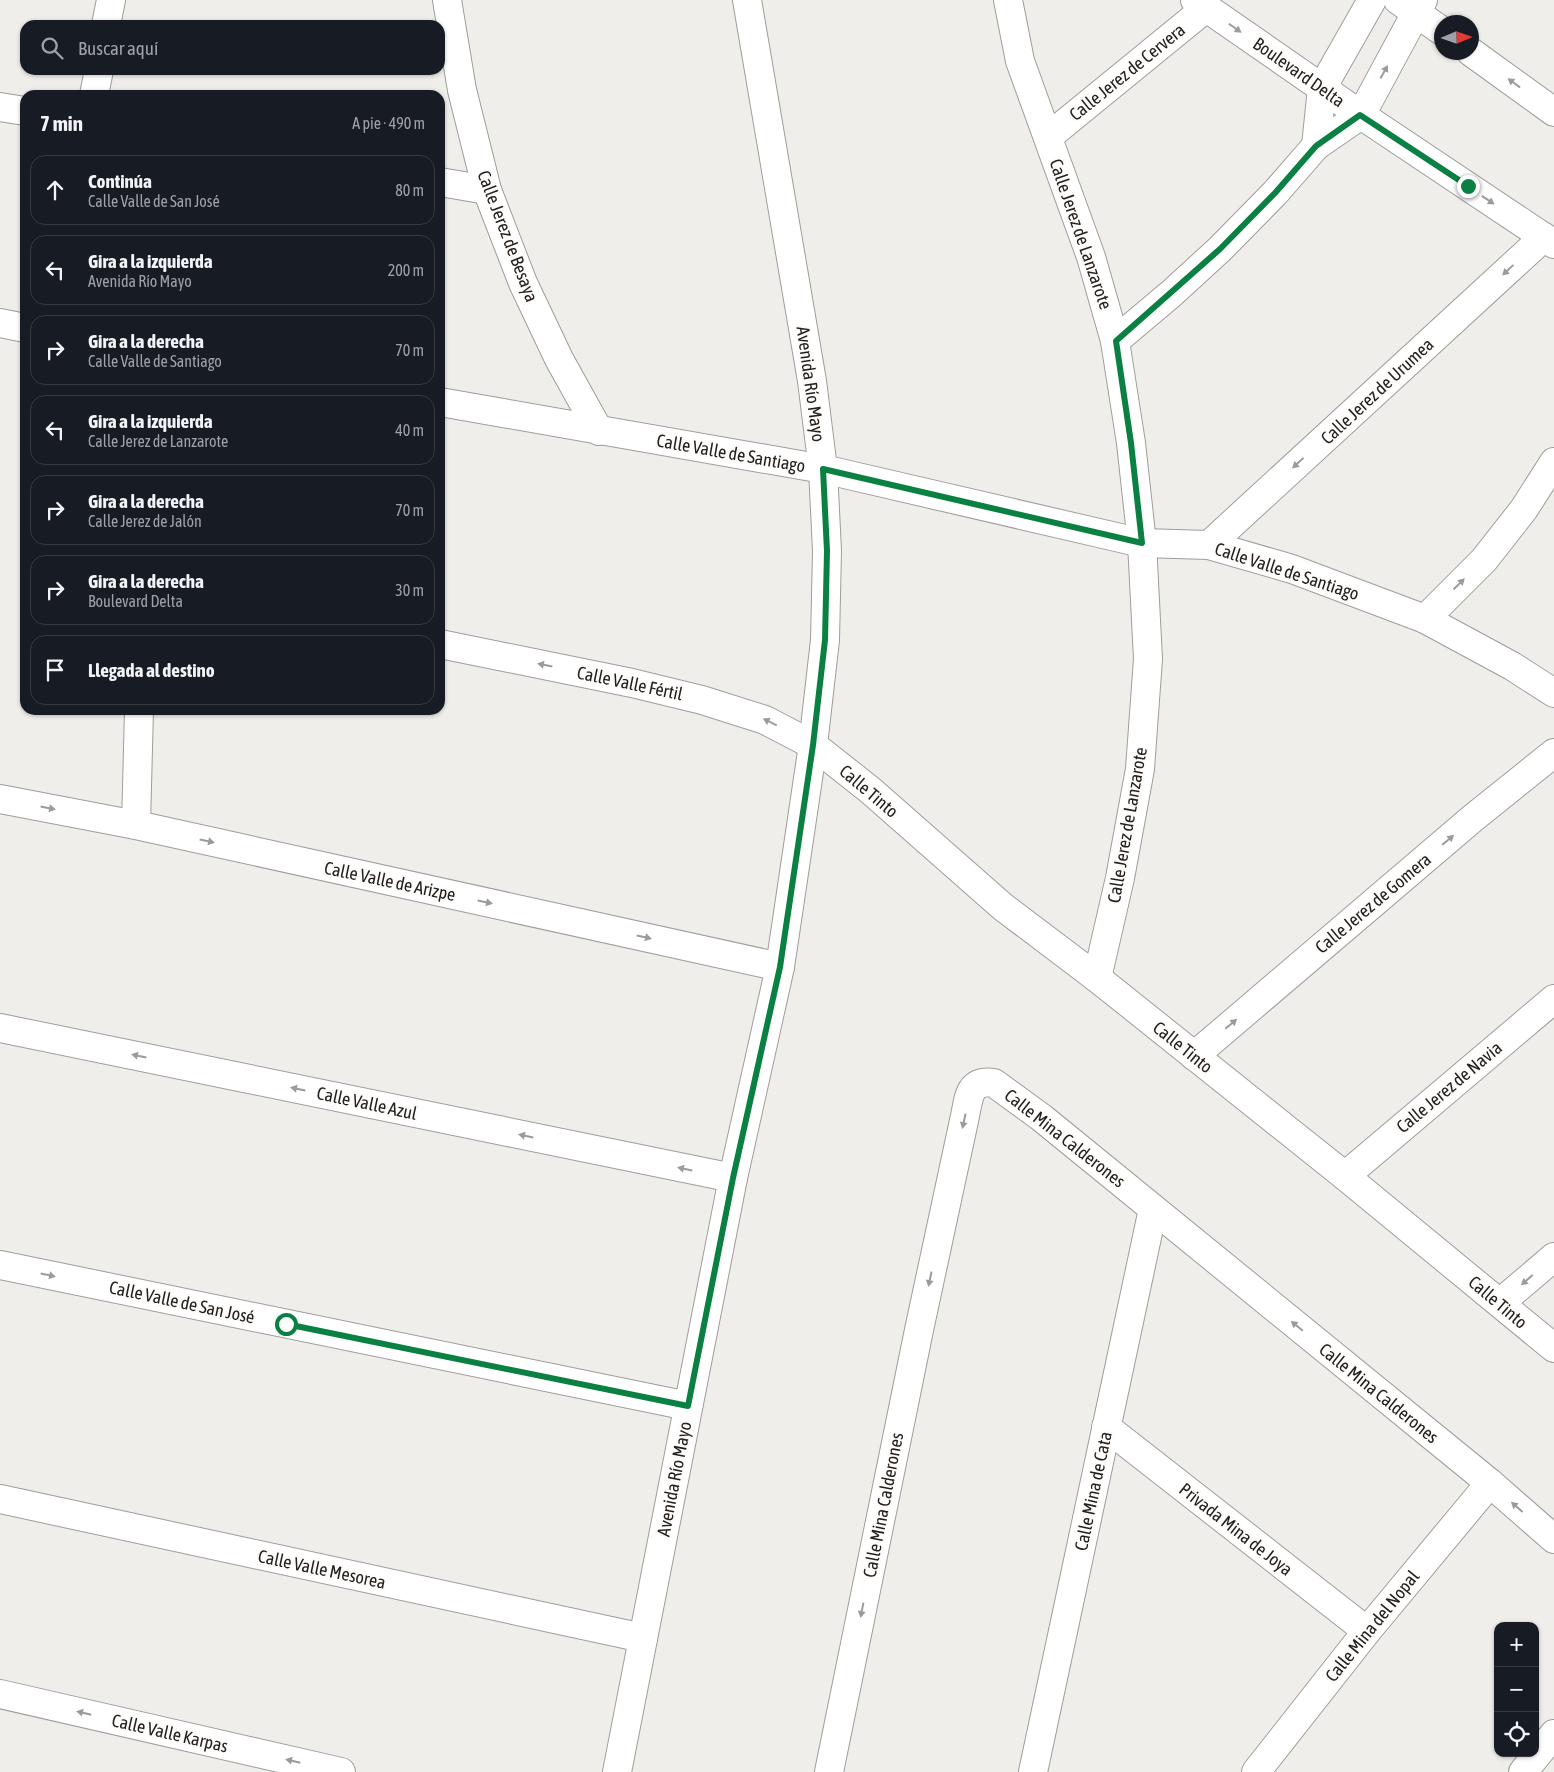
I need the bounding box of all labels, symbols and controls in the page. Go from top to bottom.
north arrow [1434,15,1479,60]
street label: Calle Jerez de Cervera [1065,19,1189,125]
search box [20,20,445,75]
one-way arrow [1228,23,1242,33]
street label: Boulevard Delta [1249,33,1349,111]
icon: search [38,34,66,62]
text: Buscar aquí [78,37,158,59]
one-way arrow [1380,65,1388,79]
one-way arrow [1507,78,1521,88]
text: 7 min [40,111,83,135]
text: A pie · 490 m [352,114,425,132]
street label: Calle Jerez de Lanzarote [1045,156,1117,312]
street label: Calle Jerez de Besaya [473,167,543,305]
text: Continúa [88,170,152,192]
route end [1457,175,1480,198]
icon: ahead [41,176,69,204]
text: 80 m [395,181,424,199]
text: Calle Valle de San José [88,192,220,210]
one-way arrow [1482,195,1495,205]
text: Gira a la izquierda [88,250,213,272]
icon: left [41,256,69,284]
text: 200 m [388,261,424,279]
one-way arrow [1502,264,1514,276]
text: Avenida Río Mayo [88,272,192,290]
street label: Avenida Río Mayo [792,325,830,443]
text: Gira a la derecha [88,330,204,352]
street label: Calle Jerez de Urumea [1316,333,1438,449]
icon: right [41,336,69,364]
text: 70 m [395,341,424,359]
text: Calle Valle de Santiago [88,352,222,370]
text: Gira a la izquierda [88,410,213,432]
icon: left [41,416,69,444]
text: 40 m [395,421,424,439]
street label: Calle Valle de Santiago [655,430,807,476]
text: Calle Jerez de Lanzarote [88,432,228,450]
one-way arrow [1293,457,1305,469]
text: Gira a la derecha [88,490,204,512]
icon: right [41,496,69,524]
text: 70 m [395,501,424,519]
text: Calle Jerez de Jalón [88,512,202,530]
street label: Calle Valle de Santiago [1212,538,1362,604]
text: Gira a la derecha [88,570,204,592]
icon: right [41,576,69,604]
one-way arrow [1453,579,1465,591]
text: 30 m [395,581,424,599]
text: Boulevard Delta [88,592,183,610]
icon: arrive [41,656,69,684]
text: Llegada al destino [88,659,215,681]
one-way arrow [537,661,552,669]
street label: Calle Valle Fértil [575,662,685,704]
one-way arrow [763,718,777,726]
street label: Calle Jerez de Lanzarote [1103,745,1151,905]
street label: Calle Tinto [835,760,903,822]
one-way arrow [40,804,55,812]
one-way arrow [1441,834,1454,845]
one-way arrow [199,837,215,845]
street label: Calle Jerez de Gomera [1311,849,1435,957]
street label: Calle Valle de Arizpe [322,857,458,905]
one-way arrow [478,898,493,906]
one-way arrow [637,933,652,941]
street label: Calle Tinto [1149,1017,1217,1077]
one-way arrow [1224,1019,1237,1030]
street label: Calle Jerez de Navia [1392,1037,1506,1137]
one-way arrow [131,1052,147,1060]
street label: Calle Valle Azul [315,1082,419,1124]
street label: Calle Mina Calderones [1001,1084,1129,1192]
one-way arrow [291,1085,306,1093]
one-way arrow [959,1113,967,1129]
one-way arrow [519,1132,534,1140]
one-way arrow [677,1164,693,1172]
one-way arrow [40,1271,56,1279]
street label: Calle Tinto [1464,1271,1532,1333]
one-way arrow [925,1272,933,1288]
one-way arrow [1521,1274,1533,1285]
street label: Calle Valle de San José [107,1276,257,1328]
route start [275,1313,298,1336]
one-way arrow [1291,1320,1304,1331]
street label: Calle Mina Calderones [1315,1339,1443,1447]
street label: Avenida Río Mayo [653,1420,695,1538]
street label: Calle Mina de Cata [1070,1429,1116,1553]
street label: Calle Mina Calderones [859,1431,907,1579]
street label: Privada Mina de Joya [1175,1478,1297,1580]
one-way arrow [1511,1501,1524,1512]
street label: Calle Valle Mesorea [256,1545,388,1593]
street label: Calle Mina del Nopal [1321,1566,1423,1686]
one-way arrow [858,1603,866,1618]
map controls [1494,1622,1539,1757]
button: + [1494,1622,1539,1667]
button: − [1494,1667,1539,1712]
one-way arrow [76,1709,91,1717]
street label: Calle Valle Karpas [110,1709,230,1757]
button: locate [1494,1712,1539,1757]
one-way arrow [286,1757,301,1765]

